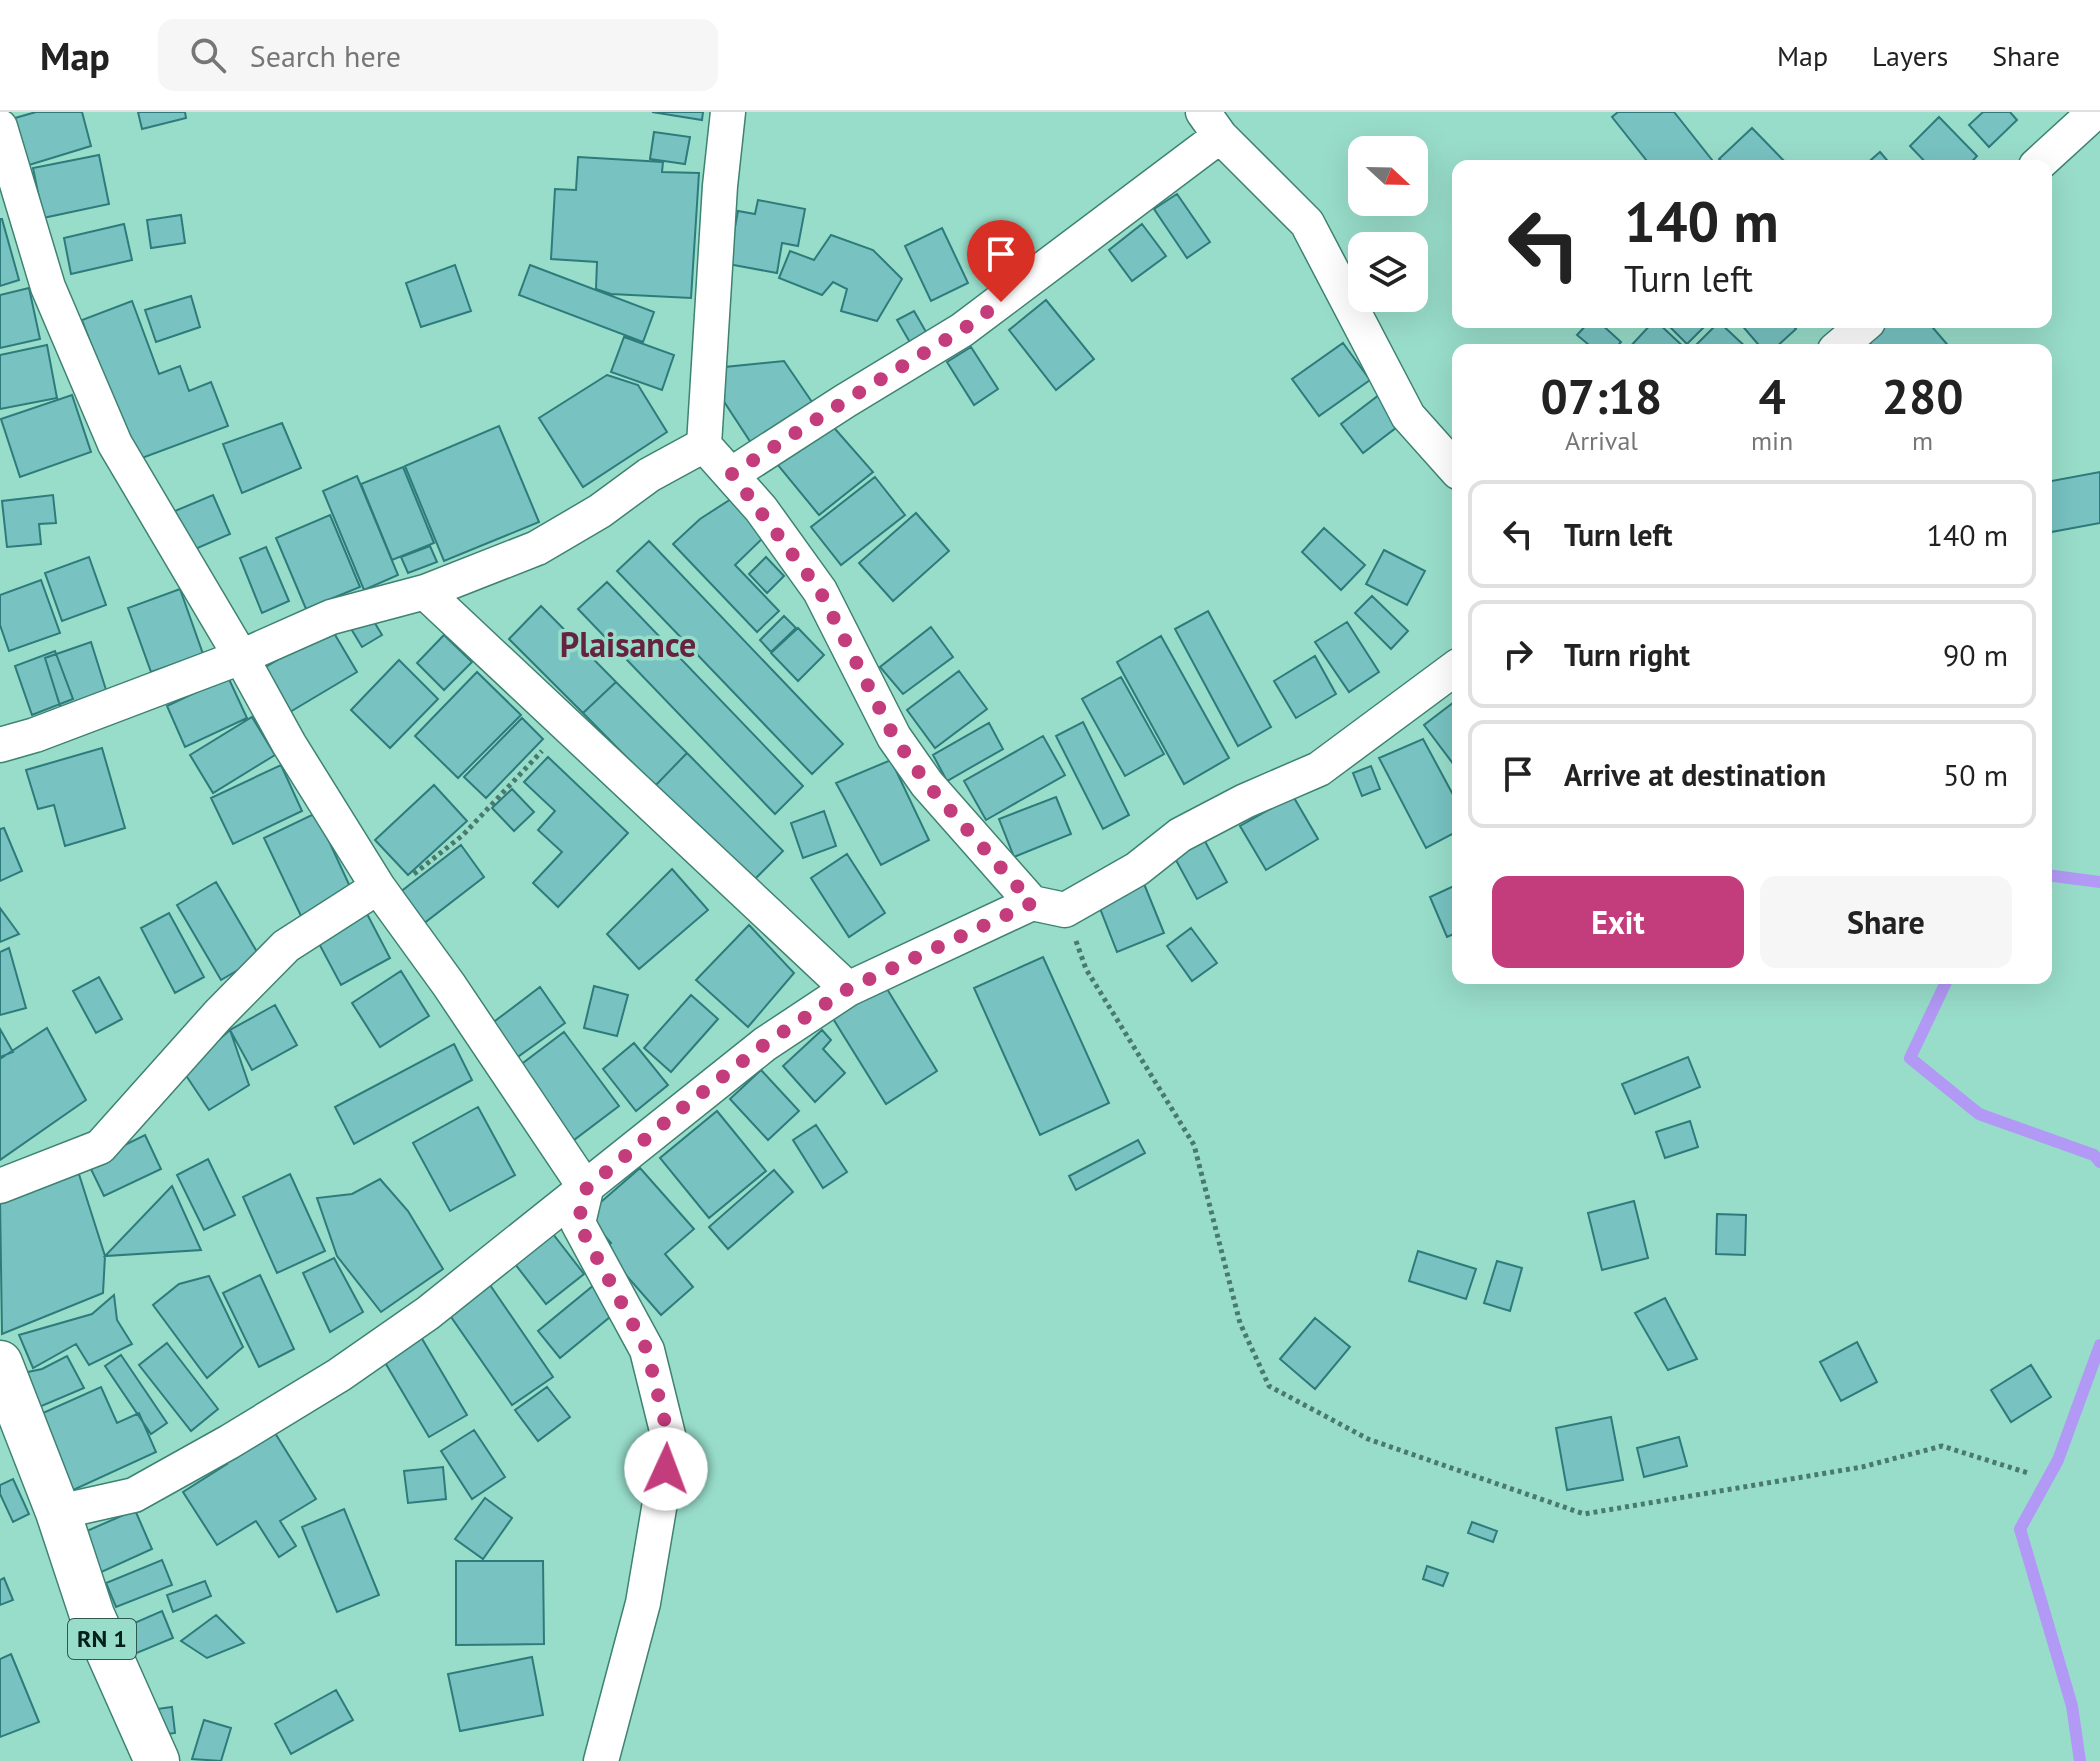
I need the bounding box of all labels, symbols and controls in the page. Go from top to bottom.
search box [158,19,718,91]
text: Map [40,31,110,80]
icon: search [186,33,230,77]
text: Search here [250,36,401,75]
text: Map [1777,37,1828,74]
text: Layers [1872,37,1948,74]
text: Share [1992,37,2060,74]
north arrow [1348,136,1428,216]
map controls [1348,136,1428,312]
text: 140 m [1624,185,1779,257]
icon: left [1492,192,1596,296]
pin [967,220,1035,302]
icon: arrive [979,232,1023,276]
button: layers [1348,232,1428,312]
text: Turn left [1624,255,1753,302]
text: 07:18 [1541,365,1662,427]
text: 4 [1758,365,1786,427]
text: 280 [1882,365,1963,427]
text: Arrival [1565,424,1638,457]
text: min [1751,424,1793,457]
text: m [1912,424,1933,457]
icon: left [1496,512,1540,556]
text: Turn left [1564,515,1672,554]
text: 140 m [1927,515,2008,554]
district label: Plaisance [560,622,696,666]
icon: right [1496,632,1540,676]
text: Turn right [1564,635,1690,674]
text: 90 m [1943,635,2008,674]
icon: arrive [1496,752,1540,796]
text: Arrive at destination [1564,755,1826,794]
text: 50 m [1943,755,2008,794]
button: Exit [1492,876,1744,968]
button: Share [1760,876,2012,968]
position arrow [624,1427,708,1511]
road number: RN 1 [68,1619,136,1659]

